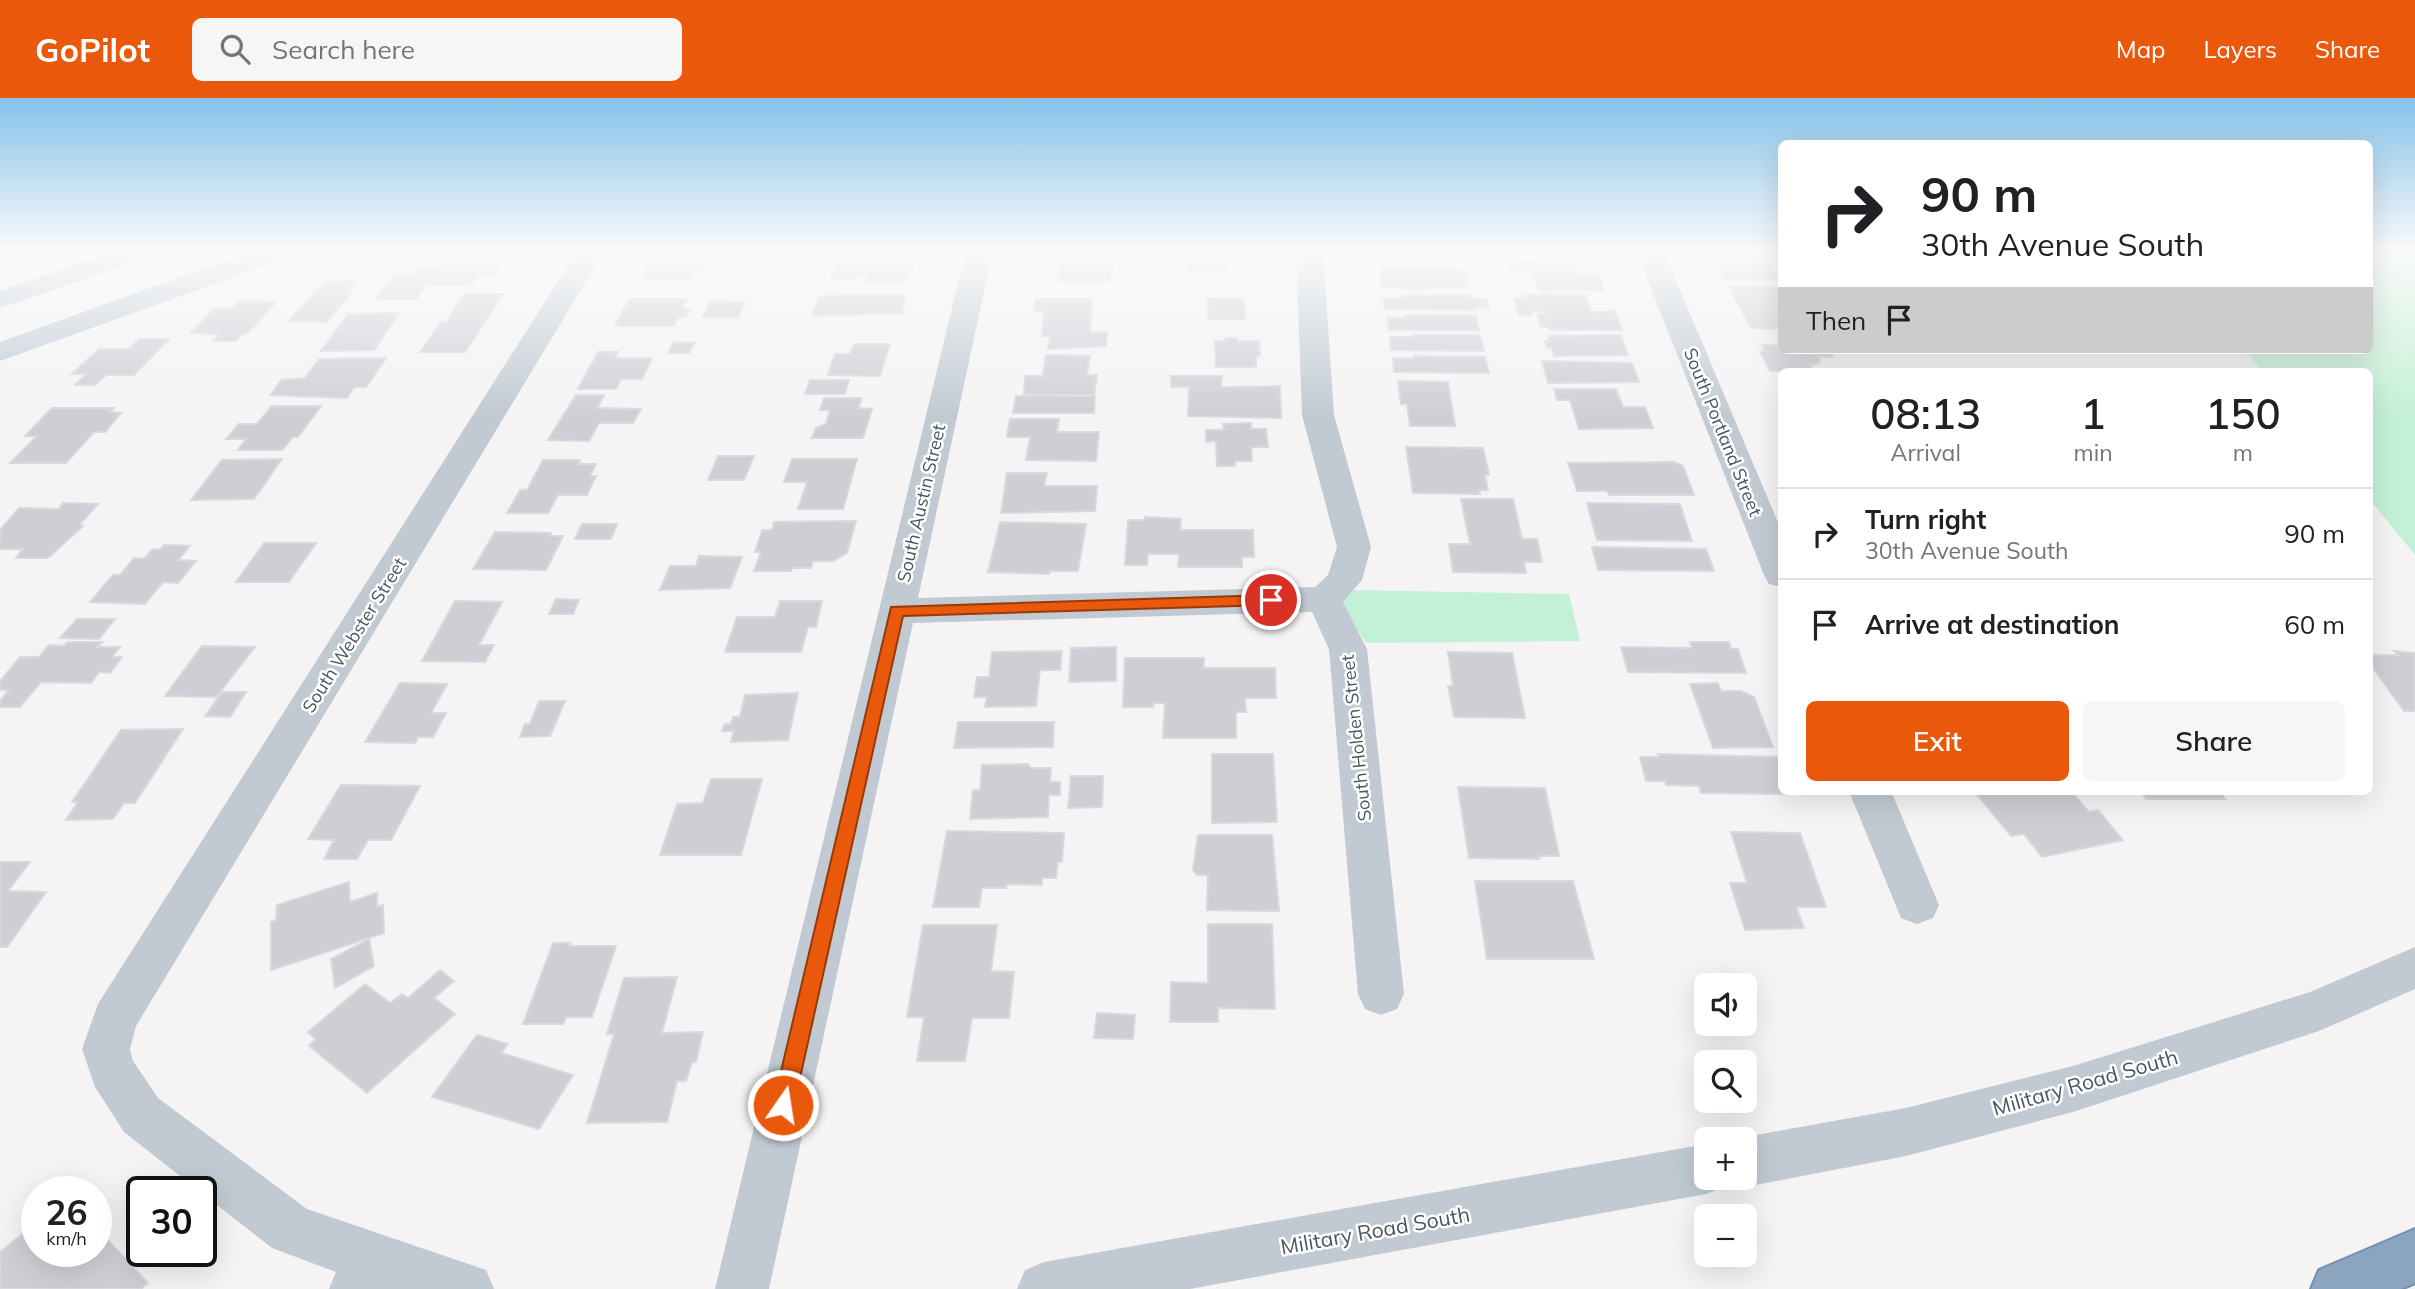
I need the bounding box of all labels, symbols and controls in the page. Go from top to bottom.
search box [192,18,682,81]
text: GoPilot [35,29,150,70]
icon: search [216,30,254,68]
text: Search here [272,33,415,66]
text: Map [2116,34,2165,64]
text: Layers [2203,34,2277,64]
text: Share [2315,34,2380,64]
text: 90 m [1921,163,2037,224]
icon: right [1806,168,1897,259]
text: 30th Avenue South [1921,224,2204,264]
icon: arrive [1880,301,1918,339]
text: Then [1806,304,1866,337]
street label: South Portland Street [1679,345,1767,519]
text: 08:13 [1870,387,1981,440]
text: 1 [2080,387,2106,440]
text: 150 [2205,387,2281,440]
street label: South Austin Street [892,422,950,584]
text: Arrival [1891,438,1961,467]
text: min [2073,438,2113,467]
text: m [2233,438,2253,467]
text: Turn right [1865,503,1986,536]
icon: right [1806,515,1844,553]
text: 90 m [2284,517,2345,550]
text: 30th Avenue South [1865,536,2069,565]
street label: South Webster Street [297,553,411,717]
pin [1241,570,1301,630]
icon: arrive [1252,581,1290,619]
icon: arrive [1806,606,1844,644]
text: Arrive at destination [1865,608,2120,641]
text: 60 m [2284,608,2345,641]
street label: South Holden Street [1336,654,1376,822]
button: Exit [1806,701,2069,781]
button: Share [2083,701,2345,781]
map controls [1694,973,1757,1267]
button: sound [1694,973,1757,1036]
street label: Military Road South [1989,1043,2181,1121]
button: search [1694,1050,1757,1113]
position arrow [746,1068,820,1142]
button: + [1694,1127,1757,1190]
speed limit sign: 30 [126,1176,217,1267]
text: 26 [45,1190,88,1234]
street label: Military Road South [1278,1201,1472,1259]
button: − [1694,1204,1757,1267]
text: km/h [46,1227,87,1250]

